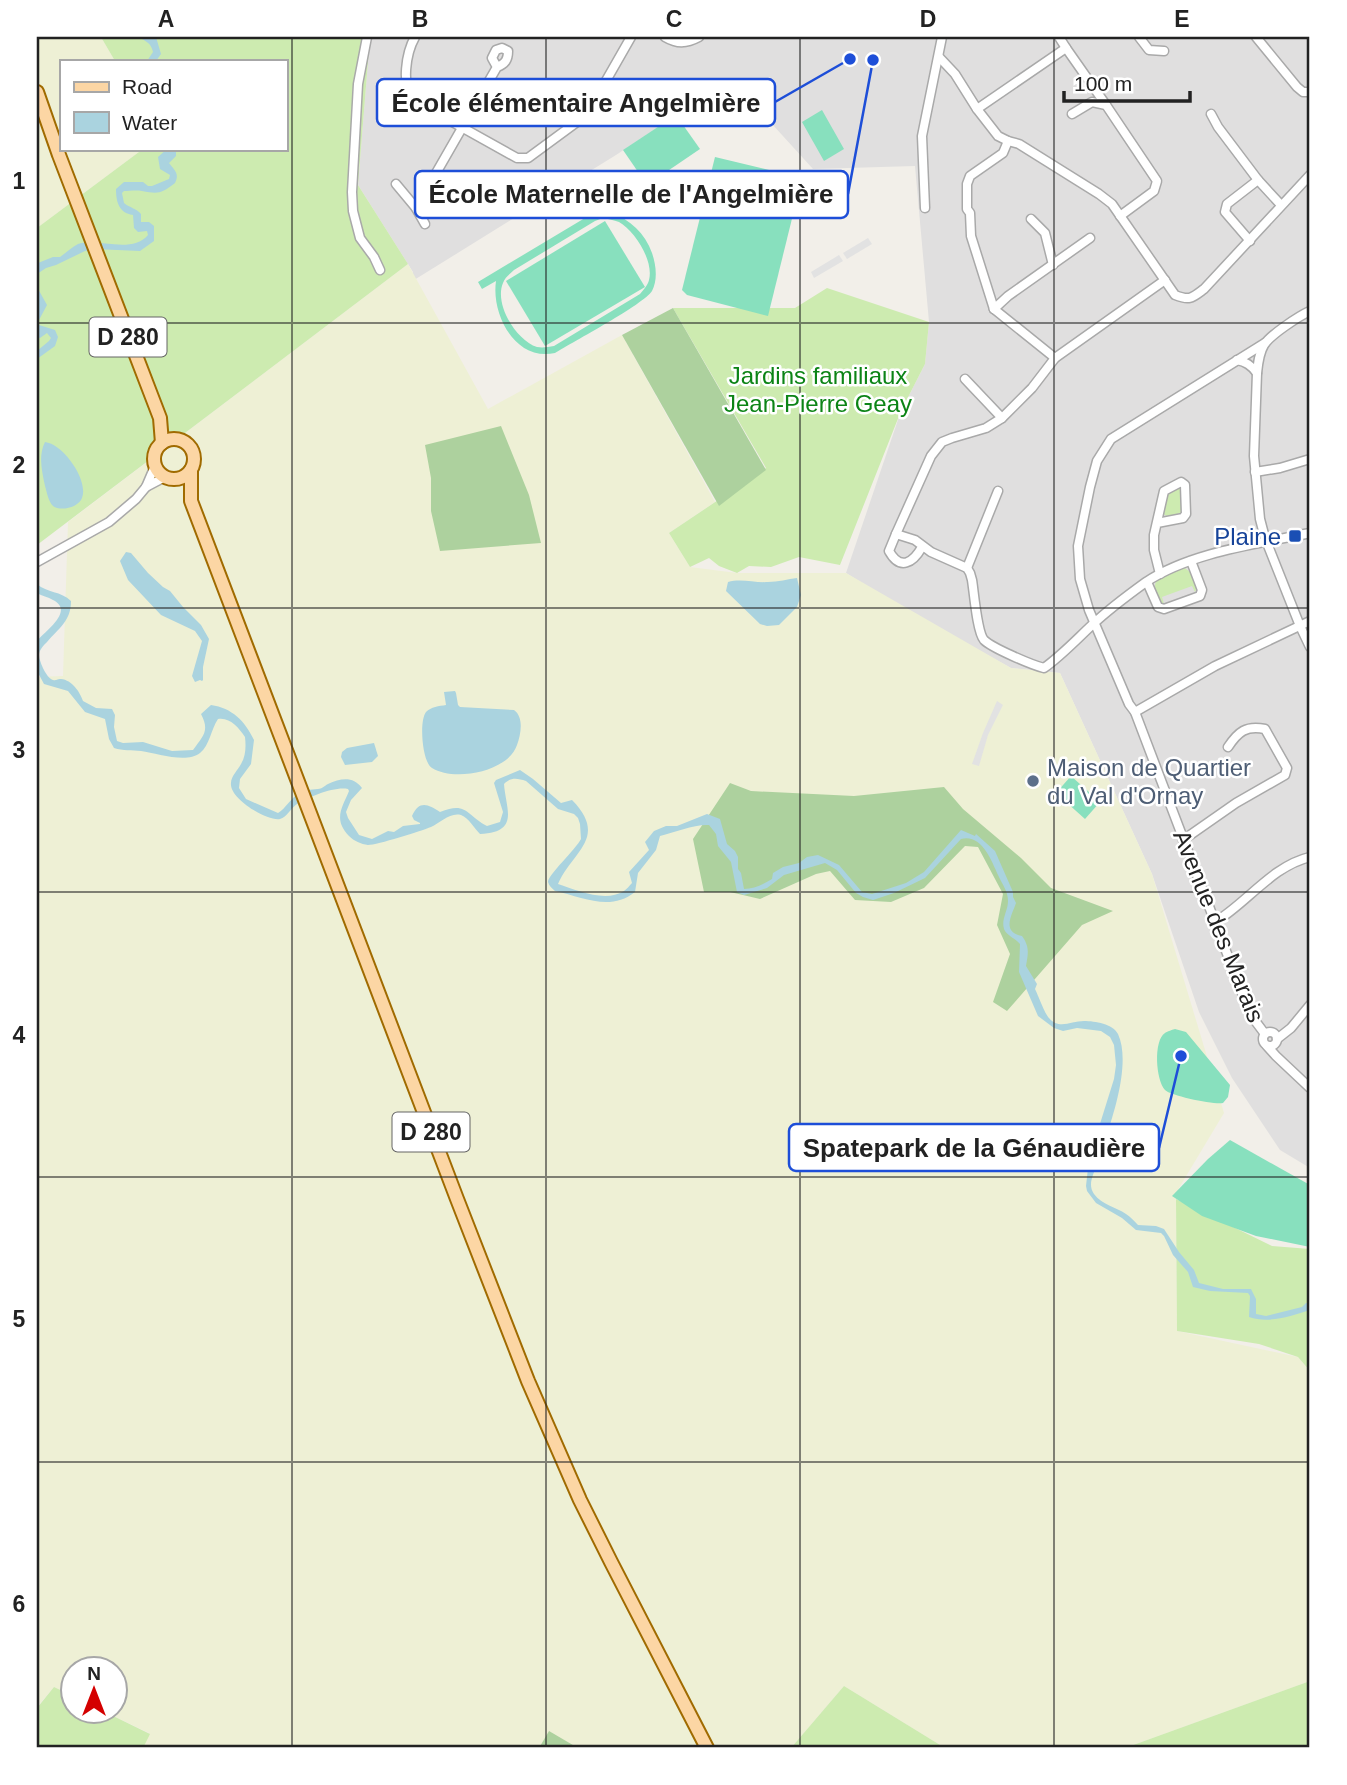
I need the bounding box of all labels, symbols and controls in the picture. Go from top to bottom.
text: A [158,6,174,32]
text: B [412,6,428,32]
text: C [666,6,682,32]
text: D [920,6,936,32]
text: E [1174,6,1190,32]
legend [60,60,287,150]
scale bar [1064,60,1190,104]
text: 100 m [1074,72,1132,95]
text: Road [122,75,172,98]
callout: École élémentaire Angelmière [377,79,775,126]
text: École élémentaire Angelmière [392,88,760,118]
text: Water [122,111,177,134]
text: 1 [13,168,26,194]
callout: École Maternelle de l'Angelmière [415,171,848,218]
text: École Maternelle de l'Angelmière [429,179,834,209]
road number: D 280 [90,318,166,356]
park label: Jardins familiaux Jean-Pierre Geay [724,362,912,417]
text: 2 [13,452,25,478]
place label: Plaine [1214,523,1281,550]
marker: Plaine [1287,528,1303,544]
text: 3 [13,737,25,763]
place label: Maison de Quartier du Val d'Ornay [1047,754,1251,809]
marker: Maison de Quartier du Val d'Ornay [1025,773,1041,789]
street label: Avenue des Marais [1168,826,1270,1026]
text: 4 [13,1022,26,1048]
road number: D 280 [392,1112,470,1152]
callout: Spatepark de la Génaudière [789,1124,1159,1171]
text: Spatepark de la Génaudière [803,1133,1145,1163]
text: 5 [13,1306,26,1332]
text: 6 [13,1591,25,1617]
north arrow [60,1656,130,1726]
text: N [87,1663,101,1684]

